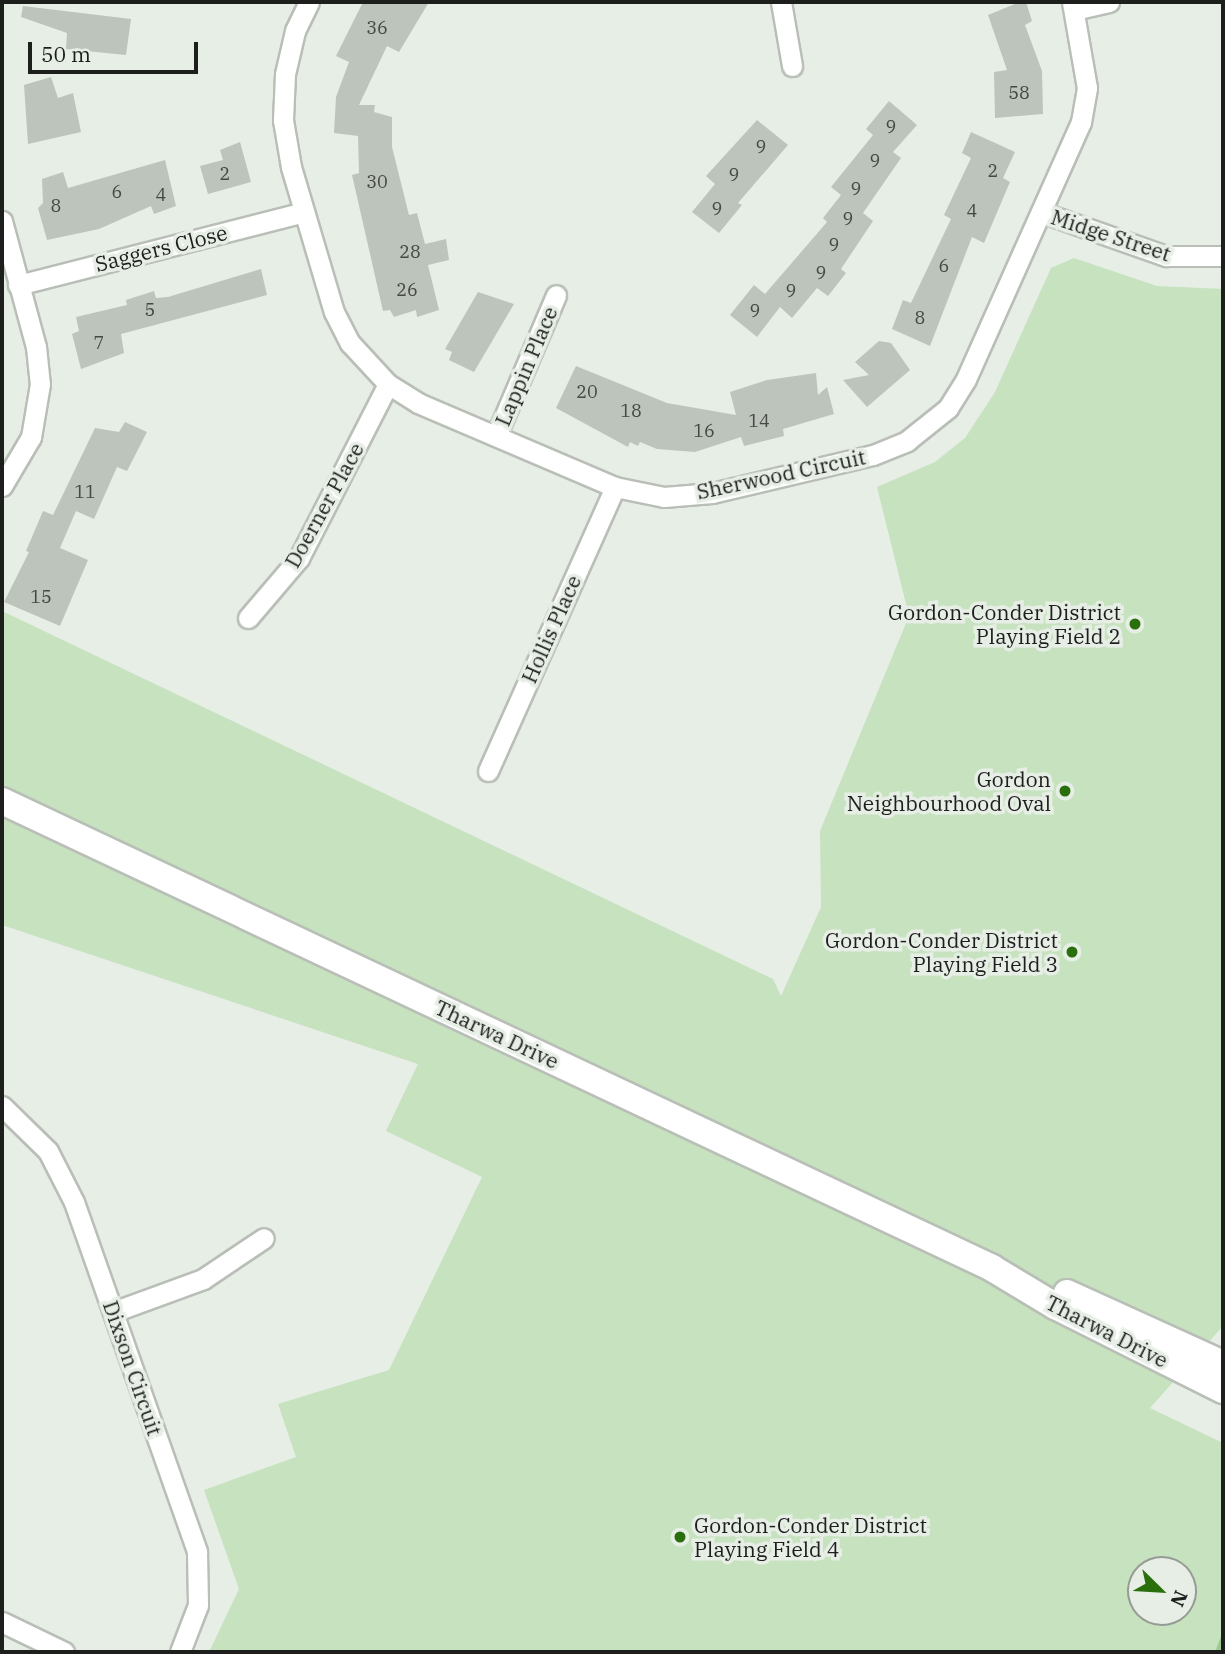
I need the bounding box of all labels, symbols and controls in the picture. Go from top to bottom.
house number: 36 [366,17,388,39]
scale bar [32,28,201,72]
text: 50 m [41,40,91,68]
house number: 58 [1008,82,1030,104]
house number: 9 [886,116,896,138]
house number: 9 [756,136,766,158]
house number: 9 [870,150,880,172]
house number: 2 [988,160,998,182]
house number: 2 [220,163,230,185]
house number: 9 [729,164,739,186]
house number: 30 [366,171,388,193]
house number: 9 [851,178,861,200]
house number: 6 [112,181,122,203]
house number: 4 [156,184,166,206]
house number: 8 [51,195,61,217]
house number: 9 [712,198,722,220]
house number: 4 [967,200,977,222]
street label: Midge Street [1048,204,1174,266]
house number: 9 [843,208,853,230]
street label: Saggers Close [92,219,230,277]
house number: 9 [829,234,839,256]
house number: 28 [399,241,421,263]
house number: 6 [939,255,949,277]
house number: 9 [816,262,826,284]
house number: 26 [396,279,418,301]
house number: 9 [786,280,796,302]
house number: 5 [145,299,155,321]
house number: 9 [750,300,760,322]
street label: Lappin Place [490,302,562,430]
house number: 8 [915,307,925,329]
house number: 7 [94,332,104,354]
house number: 20 [576,381,598,403]
house number: 18 [620,400,642,422]
house number: 14 [748,410,770,432]
house number: 16 [693,420,715,442]
street label: Doerner Place [279,438,369,572]
street label: Sherwood Circuit [694,444,868,504]
house number: 11 [74,481,96,503]
street label: Hollis Place [516,571,586,687]
house number: 15 [30,586,52,608]
place label: Gordon-Conder District Playing Field 2 [888,599,1121,649]
marker: Gordon-Conder District Playing Field 2 [1127,616,1143,632]
place label: Gordon Neighbourhood Oval [847,766,1051,816]
marker: Gordon Neighbourhood Oval [1057,783,1073,799]
place label: Gordon-Conder District Playing Field 3 [825,927,1058,977]
marker: Gordon-Conder District Playing Field 3 [1064,944,1080,960]
street label: Tharwa Drive [431,994,563,1074]
street label: Tharwa Drive [1042,1289,1172,1373]
street label: Dixson Circuit [98,1297,168,1439]
place label: Gordon-Conder District Playing Field 4 [694,1512,927,1562]
marker: Gordon-Conder District Playing Field 4 [672,1529,688,1545]
north arrow [1127,1556,1197,1626]
text: N [1165,1587,1193,1610]

